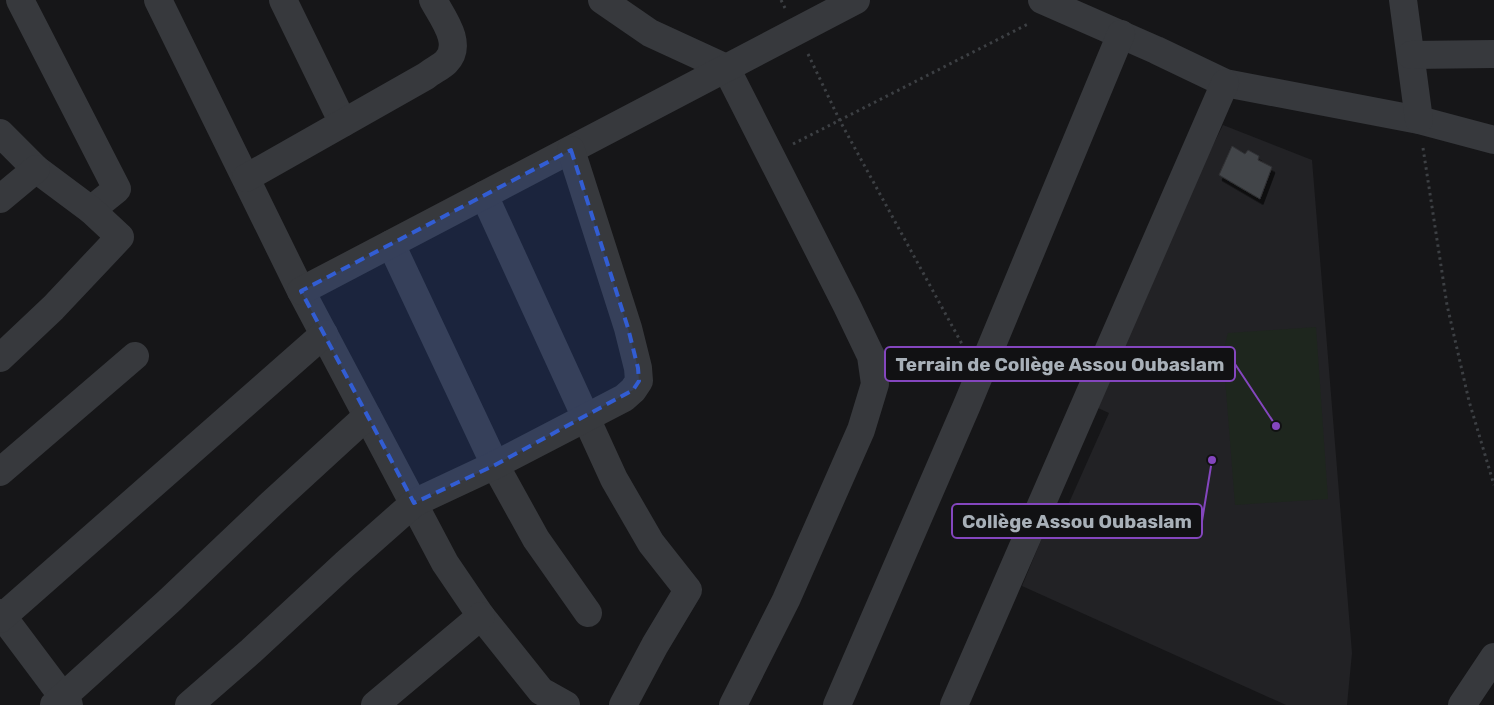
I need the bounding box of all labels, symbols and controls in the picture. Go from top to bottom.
callout: Terrain de Collège Assou Oubaslam [885,347,1235,381]
text: Terrain de Collège Assou Oubaslam [896,353,1224,376]
callout: Collège Assou Oubaslam [952,504,1202,538]
text: Collège Assou Oubaslam [962,510,1192,533]

